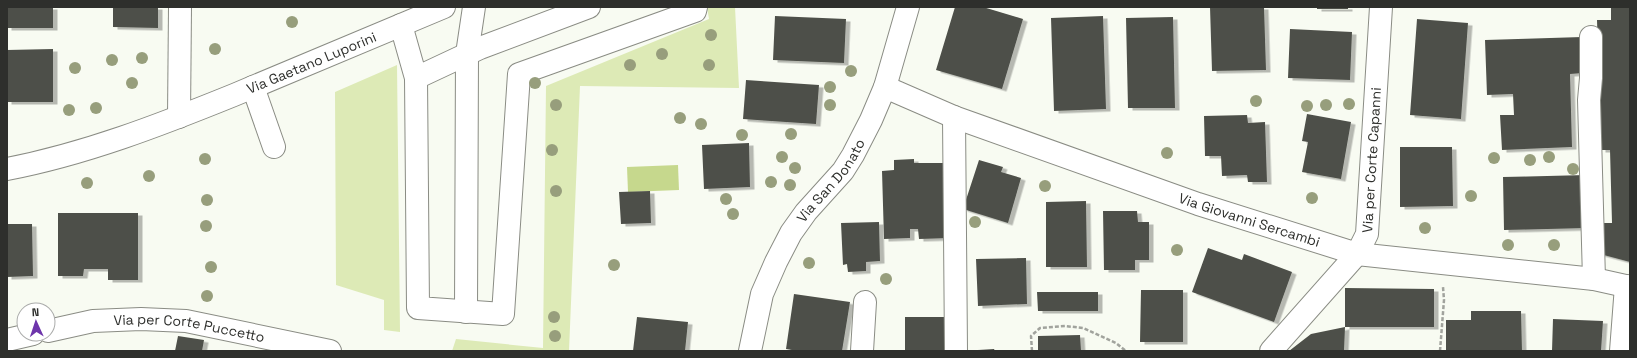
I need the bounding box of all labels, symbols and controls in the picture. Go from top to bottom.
street label: Via Gaetano Luporini [244,28,379,98]
street label: Via per Corte Capanni [1358,87,1385,233]
street label: Via San Donato [793,136,869,226]
street label: Via Giovanni Sercambi [1176,189,1322,251]
north arrow [16,302,56,342]
text: N [31,305,40,319]
street label: Via per Corte Puccetto [113,310,266,346]

